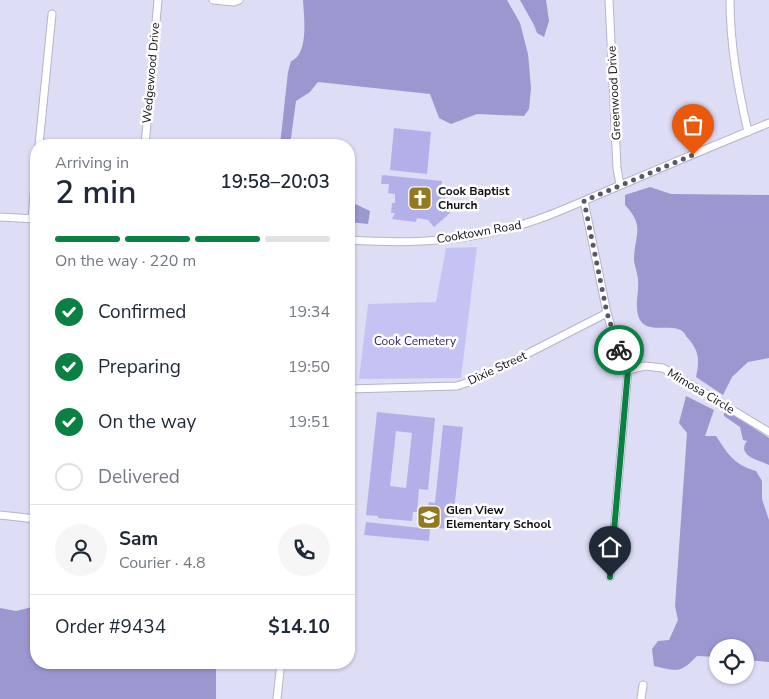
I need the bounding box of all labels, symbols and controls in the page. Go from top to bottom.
street label: Wedgewood Drive [139,22,163,124]
street label: Greenwood Drive [604,45,624,141]
pin [672,104,714,155]
icon: bag [679,111,707,139]
text: Arriving in [55,152,129,174]
text: 19:58–20:03 [220,169,330,195]
text: 2 min [55,171,137,214]
place label: Cook Baptist Church [438,183,510,213]
church icon: Cook Baptist Church [407,185,433,211]
street label: Cooktown Road [436,217,522,247]
text: On the way · 220 m [55,250,196,272]
icon: check [55,298,83,326]
text: Confirmed [98,299,186,325]
text: 19:34 [288,301,330,323]
courier [594,325,644,375]
park label: Cook Cemetery [374,333,457,349]
icon: bike [605,336,633,364]
street label: Dixie Street [465,347,530,389]
icon: check [55,353,83,381]
text: Preparing [98,354,181,380]
text: 19:50 [288,356,330,378]
street label: Mimosa Circle [664,365,738,417]
icon: check [55,408,83,436]
text: On the way [98,409,196,435]
text: 19:51 [288,411,330,433]
text: Delivered [98,464,180,490]
place label: Glen View Elementary School [446,502,551,532]
school or university icon: Glen View Elementary School [416,504,442,530]
button: person [55,524,107,576]
button: phone [278,524,330,576]
text: Sam [119,526,158,552]
pin [589,526,631,577]
icon: home [596,533,624,561]
text: Courier · 4.8 [119,552,205,574]
text: Order #9434 [55,614,166,640]
text: $14.10 [268,614,330,640]
map controls [709,639,754,684]
button: locate [709,639,754,684]

